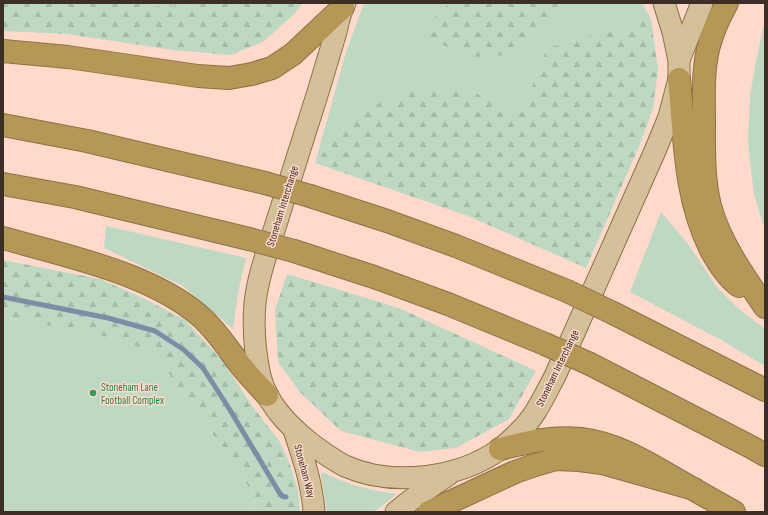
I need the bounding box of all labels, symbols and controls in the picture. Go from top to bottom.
street label: Stoneham Interchange [264,164,301,248]
street label: Stoneham Interchange [533,328,582,409]
place label: Stoneham Lane Football Complex [101,381,164,407]
marker: Stoneham Lane Football Complex [88,388,98,398]
street label: Stoneham Way [291,443,318,500]

